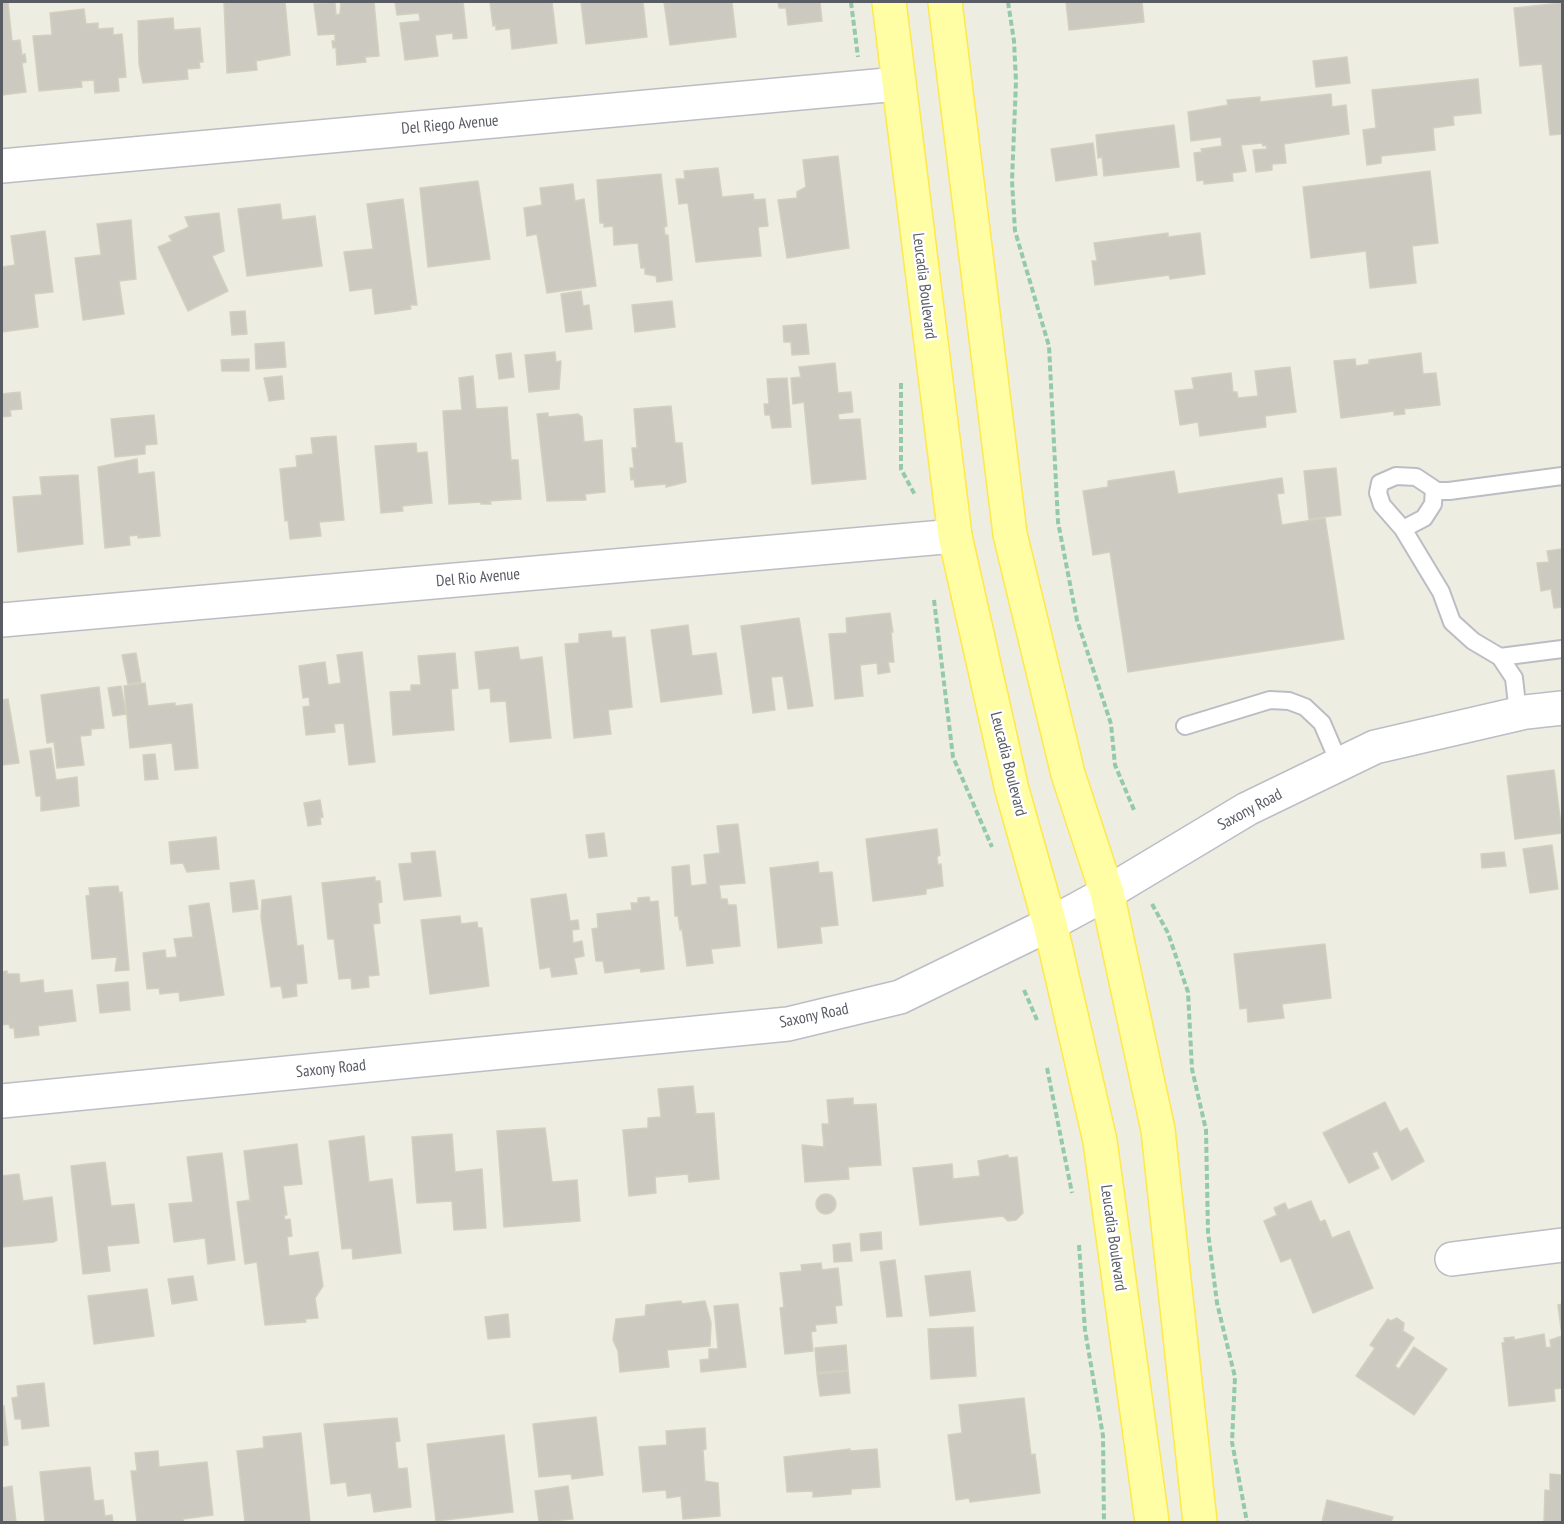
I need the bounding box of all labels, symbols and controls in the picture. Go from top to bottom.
street label: Del Riego Avenue [401,111,499,139]
street label: Leucadia Boulevard [908,232,940,340]
street label: Del Rio Avenue [435,565,521,591]
street label: Leucadia Boulevard [986,710,1030,818]
street label: Saxony Road [1215,785,1285,835]
street label: Saxony Road [778,999,850,1033]
street label: Saxony Road [295,1056,367,1082]
street label: Leucadia Boulevard [1096,1184,1130,1292]

